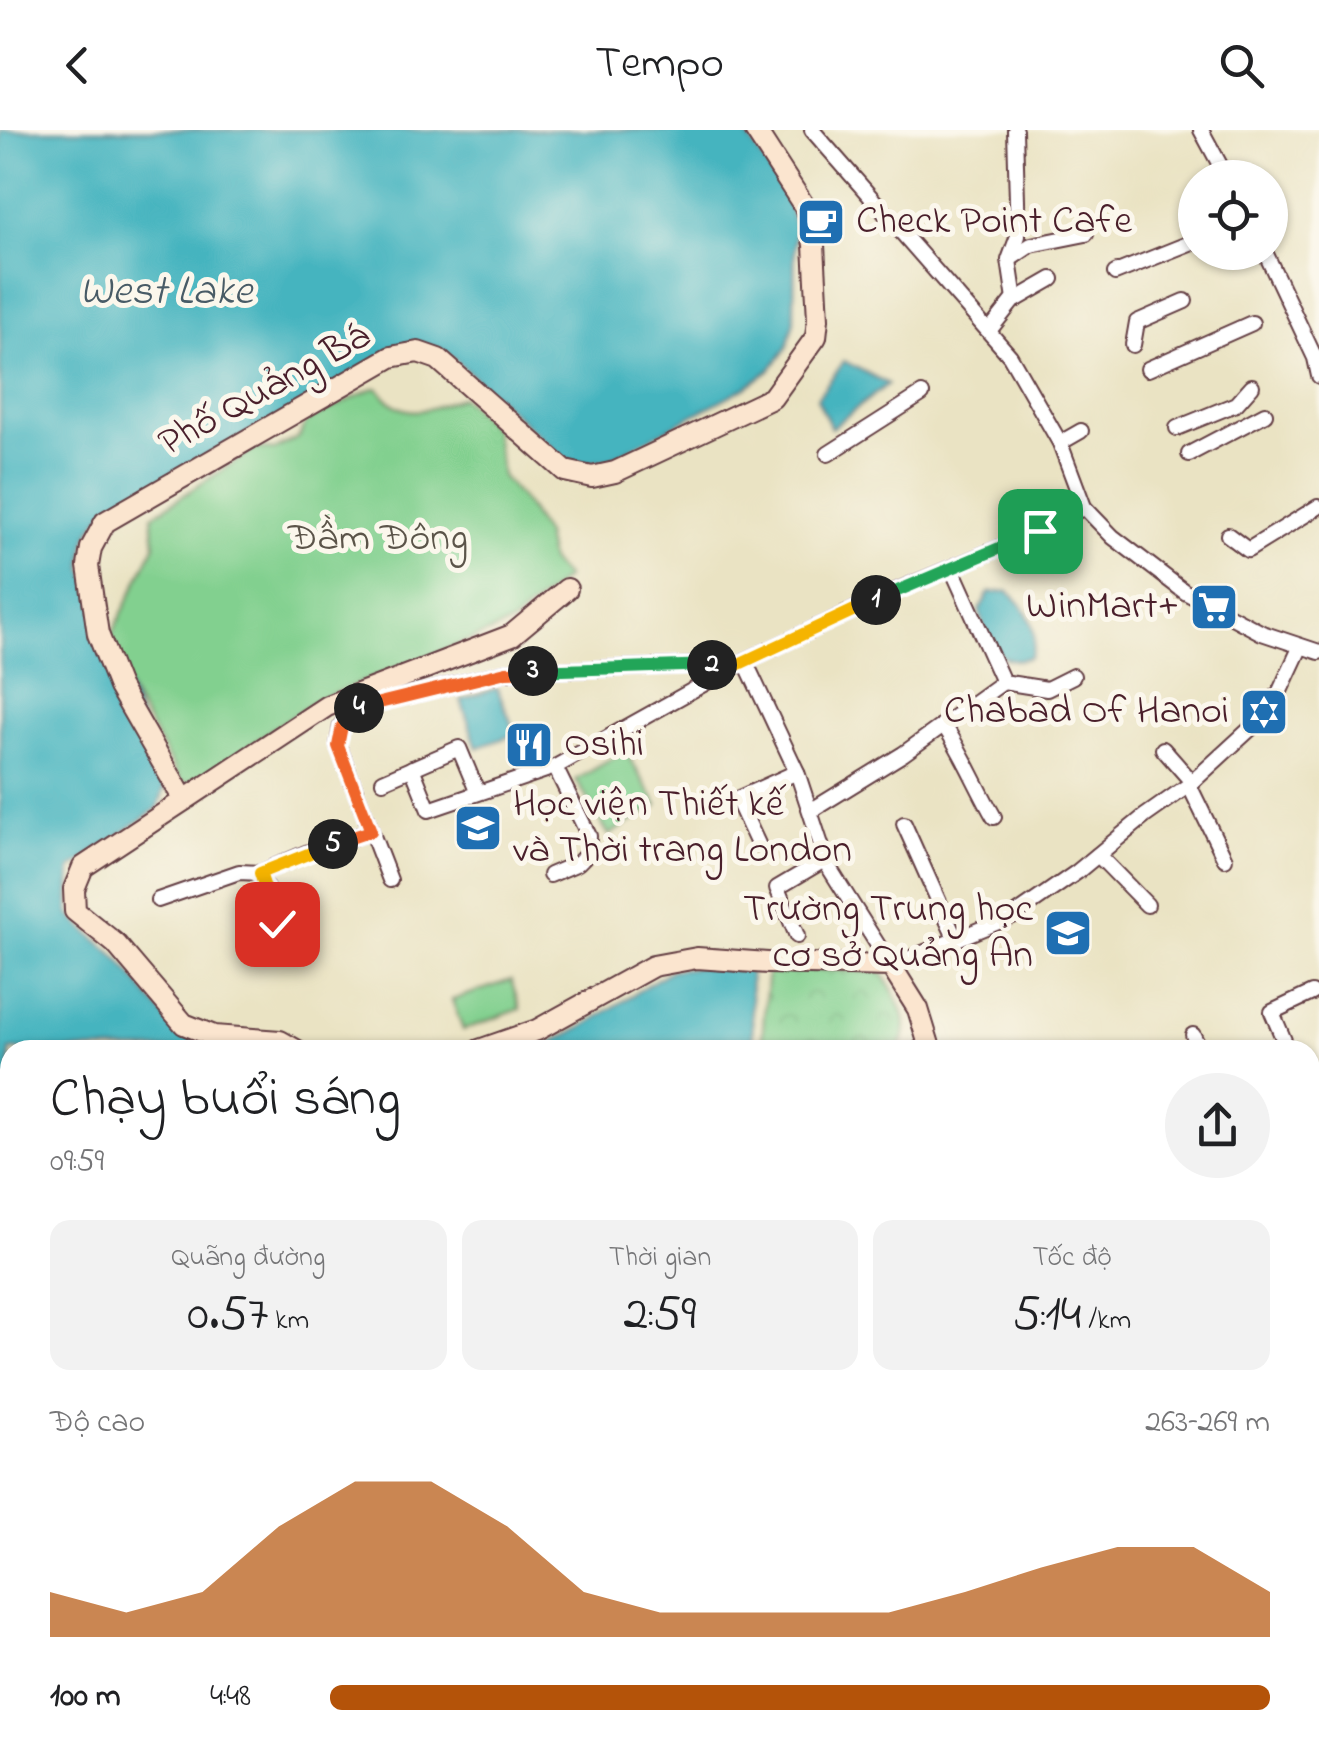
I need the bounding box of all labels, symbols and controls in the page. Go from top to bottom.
text: Tempo [595,32,724,98]
icon: back [50,38,105,93]
icon: search [1214,38,1269,93]
map controls [1178,160,1288,270]
button: locate [1178,160,1288,270]
place label: Check Point Cafe [856,193,1132,252]
cafe icon: Check Point Cafe [795,196,847,248]
water label: West Lake [80,262,255,323]
street label: Phố Quảng Bá [148,308,382,474]
pin [998,489,1083,574]
icon: arrive [1013,504,1068,559]
park label: Đầm Đông [287,510,468,569]
pin: 1 [851,575,901,625]
place label: WinMart+ [1026,578,1179,637]
text: 1 [872,579,880,620]
supermarket icon: WinMart+ [1188,581,1240,633]
pin: 2 [687,640,737,690]
text: 2 [705,644,719,685]
pin: 3 [508,646,558,696]
text: 3 [527,650,539,691]
pin: 4 [334,683,384,733]
place label: Chabad Of Hanoi [944,683,1229,742]
synagogue icon: Chabad Of Hanoi [1238,686,1290,738]
text: 4 [353,687,365,728]
place label: Osihi [564,716,644,775]
restaurant icon: Osihi [503,719,555,771]
place label: Học viện Thiết kế và Thời trang London [513,776,852,881]
school or university icon: Học viện Thiết kế và Thời trang London [452,802,504,854]
pin: 5 [308,819,358,869]
text: 5 [325,823,341,864]
place label: Trường Trung học cơ sở Quảng An [743,881,1033,986]
pin [235,882,320,967]
icon: check [250,897,305,952]
school or university icon: Trường Trung học cơ sở Quảng An [1042,907,1094,959]
text: Chạy buổi sáng [50,1061,401,1141]
button: share [1165,1073,1270,1178]
text: 09:59 [50,1139,104,1186]
text: Quãng đường [171,1238,325,1279]
text: Thời gian [609,1238,711,1279]
text: Tốc độ [1033,1238,1111,1279]
text: 0.57 [187,1279,268,1352]
text: 2:59 [624,1279,696,1352]
text: 5:14 [1012,1279,1081,1352]
text: km [268,1301,309,1342]
text: /km [1081,1301,1131,1342]
text: Độ cao [50,1400,145,1447]
text: 263–269 m [1145,1400,1270,1447]
text: 100 m [50,1674,121,1721]
text: 4:48 [210,1674,251,1721]

